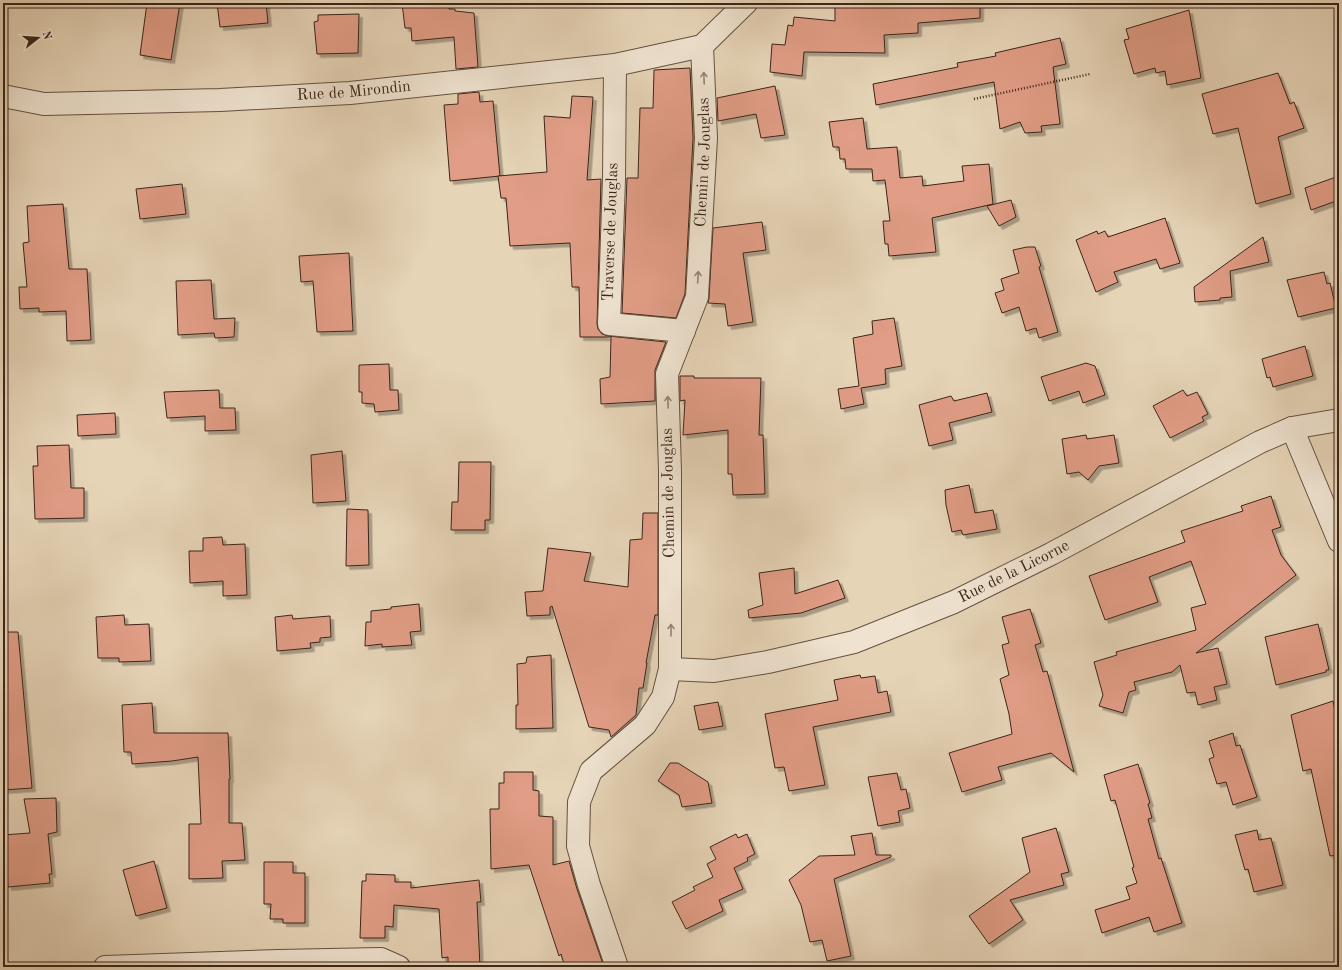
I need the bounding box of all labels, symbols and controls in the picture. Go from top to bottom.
north arrow [18,18,58,58]
text: N [40,30,53,42]
one-way arrow [700,72,707,85]
street label: Rue de Mirondin [296,79,412,104]
street label: Chemin de Jouglas [693,97,714,228]
street label: Traverse de Jouglas [601,162,621,302]
one-way arrow [694,271,702,284]
one-way arrow [664,396,672,409]
street label: Chemin de Jouglas [660,428,678,558]
street label: Rue de la Licorne [956,538,1072,606]
one-way arrow [667,624,675,637]

